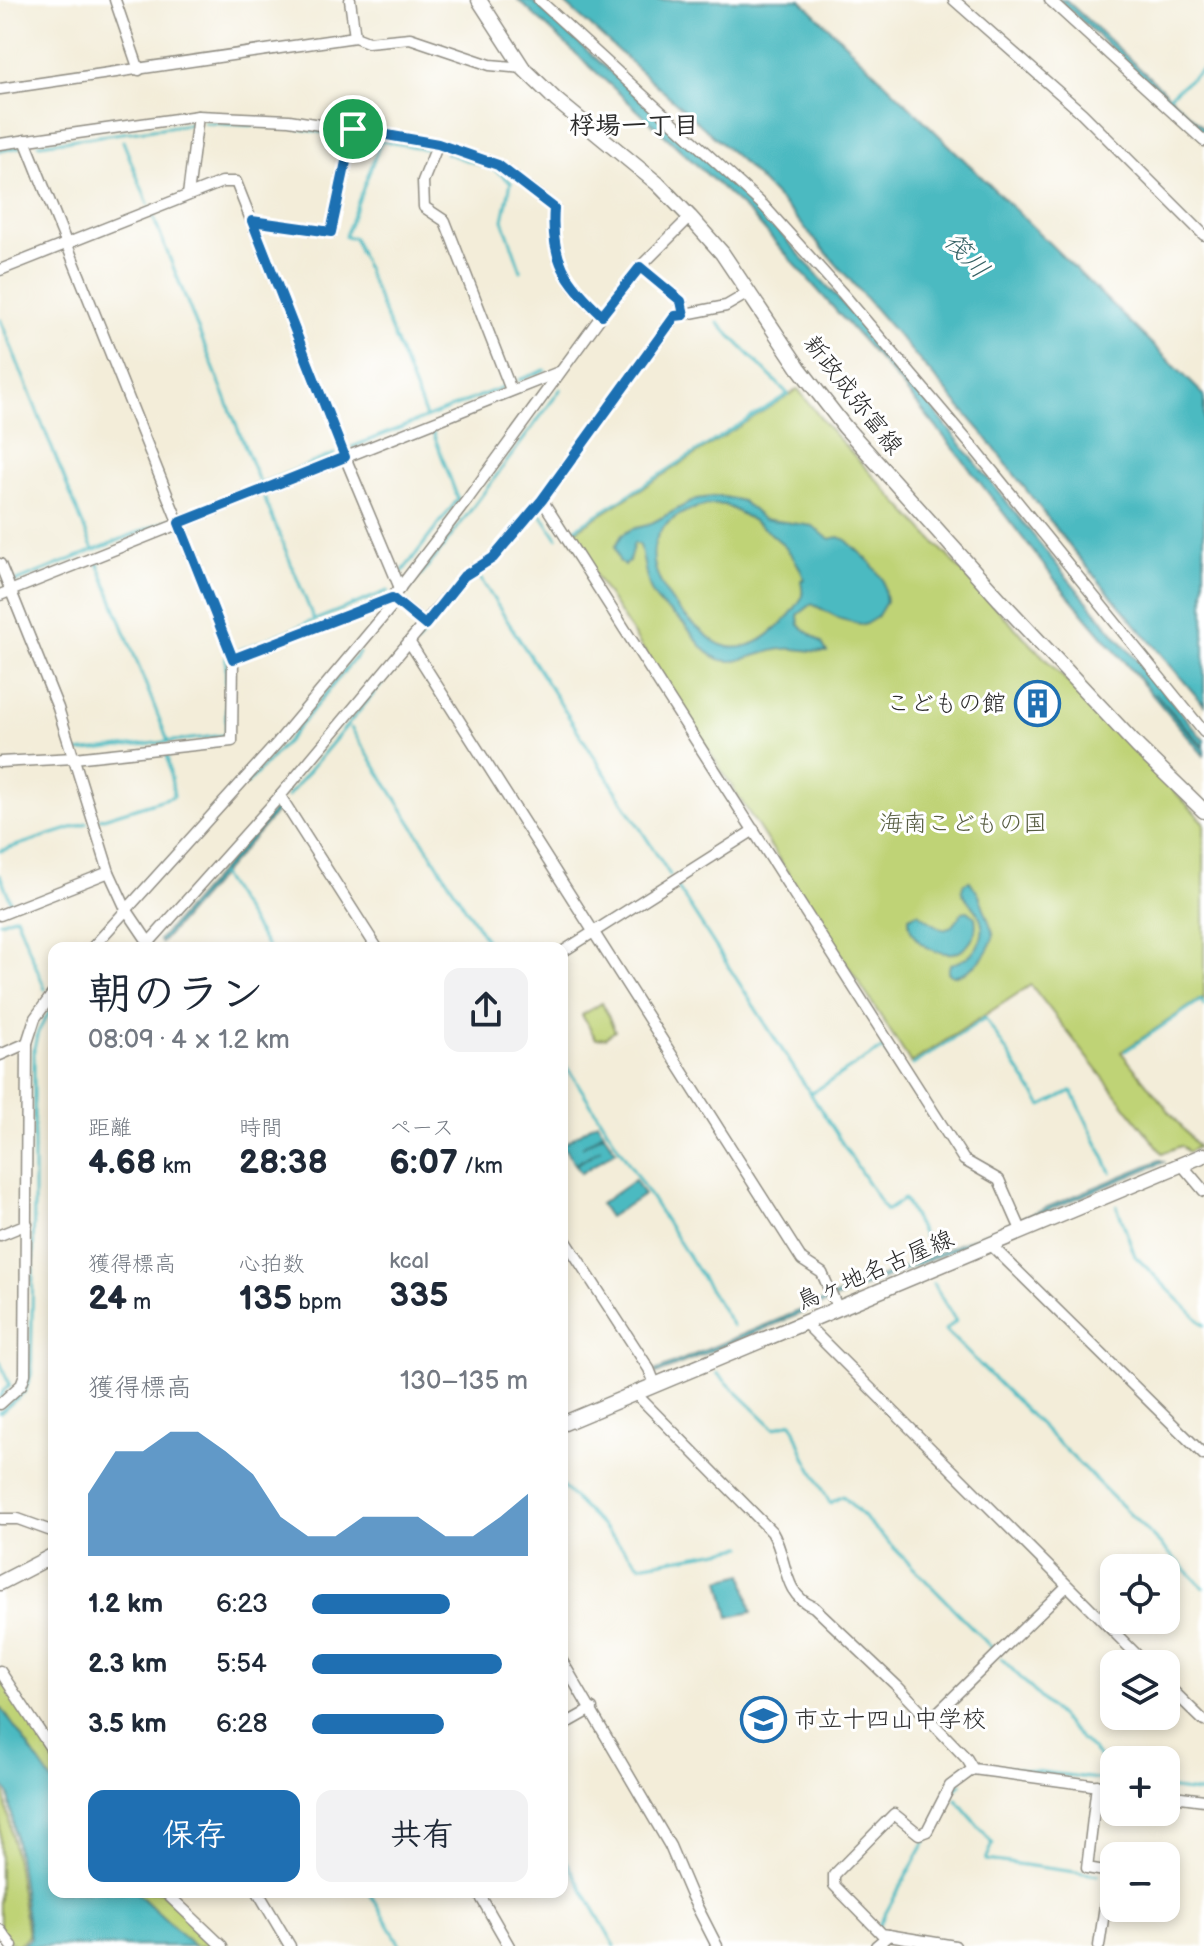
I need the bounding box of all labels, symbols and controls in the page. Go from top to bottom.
pin [319,95,387,163]
icon: arrive [331,107,375,151]
district label: 桴場一丁目 [569,111,699,142]
water label: 筏川 [937,226,995,286]
street label: 新政成弥富線 [797,329,909,461]
building icon: こどもの館 [1013,679,1061,727]
place label: こどもの館 [886,689,1006,718]
park label: 海南こどもの国 [879,809,1047,838]
text: 朝のラン [88,968,264,1021]
button: share [444,968,528,1052]
text: 08:09 · 4 × 1.2 km [88,1025,290,1056]
text: 距離 [88,1115,132,1142]
text: 時間 [239,1115,283,1142]
text: ペース [389,1115,454,1142]
text: 4.68 [88,1142,157,1183]
text: 28:38 [239,1142,328,1183]
text: 6:07 [389,1142,458,1183]
text: km [157,1153,191,1180]
text: /km [458,1153,503,1180]
street label: 鳥ヶ地名古屋線 [792,1224,958,1316]
text: kcal [389,1248,429,1275]
text: 獲得標高 [88,1251,176,1278]
text: 心拍数 [239,1251,305,1278]
text: 335 [389,1275,449,1316]
text: 24 [88,1278,127,1319]
text: 135 [239,1278,292,1319]
text: m [127,1289,151,1316]
text: bpm [292,1289,342,1316]
text: 130–135 m [400,1366,528,1397]
text: 獲得標高 [88,1373,192,1404]
map controls [1100,1554,1180,1922]
button: locate [1100,1554,1180,1634]
text: 1.2 km [88,1589,163,1620]
text: 6:23 [216,1589,268,1620]
text: 2.3 km [88,1649,167,1680]
text: 5:54 [216,1649,267,1680]
button: layers [1100,1650,1180,1730]
school or university icon: 市立十四山中学校 [739,1695,787,1743]
place label: 市立十四山中学校 [794,1705,986,1734]
text: 3.5 km [88,1709,167,1740]
text: 6:28 [216,1709,268,1740]
button: + [1100,1746,1180,1826]
button: 保存 [88,1790,300,1882]
button: 共有 [316,1790,528,1882]
button: − [1100,1842,1180,1922]

